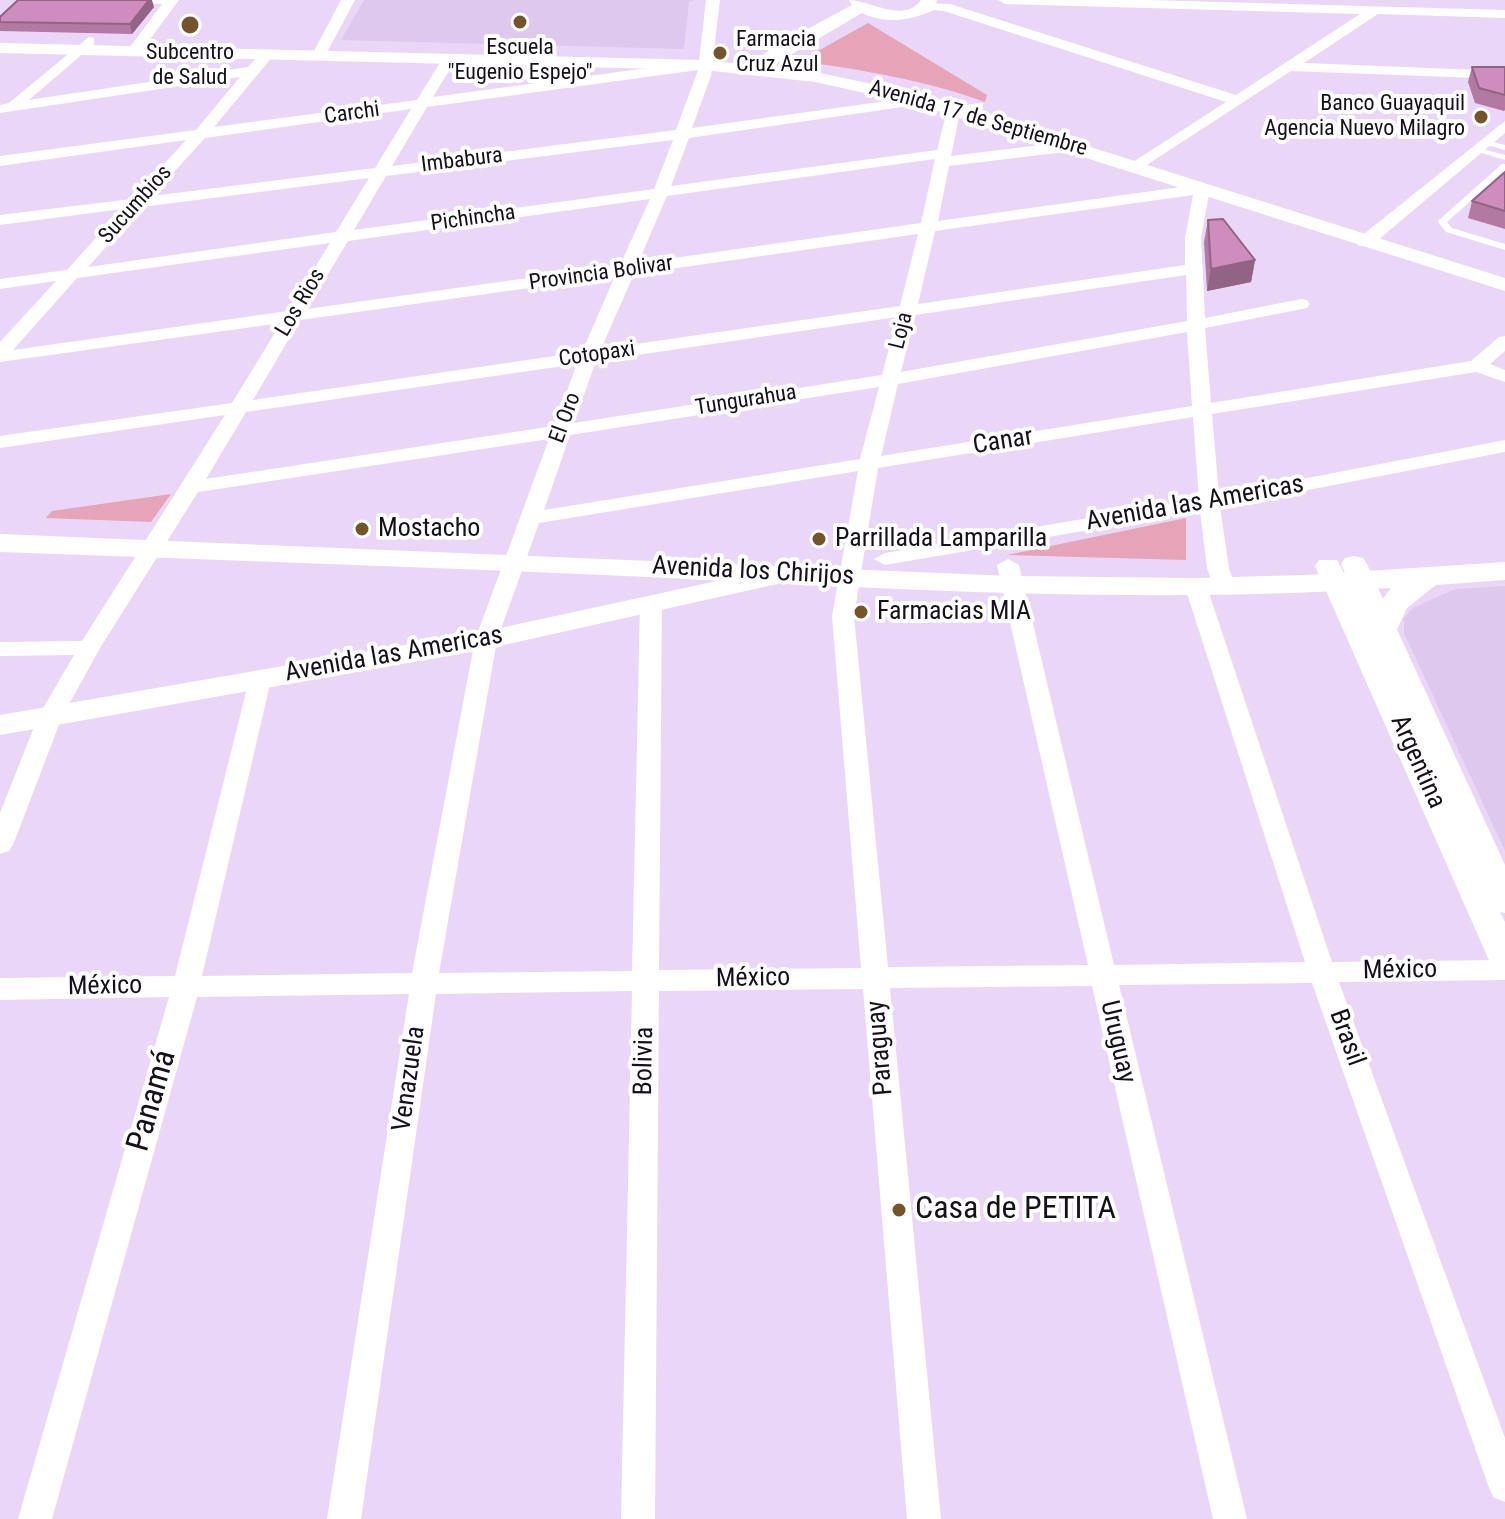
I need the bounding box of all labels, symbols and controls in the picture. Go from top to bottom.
marker: Escuela "Eugenio Espejo" [511,13,529,31]
marker: Subcentro de Salud [179,14,201,36]
place label: Farmacia Cruz Azul [736,27,819,78]
place label: Escuela "Eugenio Espejo" [447,35,593,86]
place label: Subcentro de Salud [146,40,234,92]
marker: Farmacia Cruz Azul [711,44,729,62]
street label: Avenida 17 de Septiembre [866,75,1090,163]
place label: Banco Guayaquil Agencia Nuevo Milagro [1264,91,1465,142]
street label: Carchi [323,97,381,131]
marker: Banco Guayaquil Agencia Nuevo Milagro [1472,108,1490,126]
street label: Imbabura [420,143,504,179]
street label: Sucumbios [94,160,178,250]
street label: Pichincha [429,200,517,238]
street label: Provincia Bolivar [527,251,675,297]
street label: Los Rios [271,264,331,342]
street label: Loja [885,310,919,352]
street label: Cotopaxi [557,337,637,373]
street label: Tungurahua [694,380,798,422]
street label: El Oro [545,389,587,447]
street label: Canar [971,422,1035,462]
street label: Avenida las Americas [1084,469,1306,539]
place label: Mostacho [378,513,480,545]
marker: Mostacho [353,520,371,538]
place label: Parrillada Lamparilla [835,523,1047,555]
marker: Parrillada Lamparilla [810,530,828,548]
street label: Avenida los Chirijos [651,551,855,593]
place label: Farmacias MIA [877,596,1031,628]
marker: Farmacias MIA [852,603,870,621]
street label: Avenida las Americas [283,620,505,690]
street label: Argentina [1383,710,1451,814]
street label: México [1363,955,1437,987]
street label: México [716,963,790,995]
street label: México [68,971,142,1003]
street label: Uruguay [1092,998,1142,1086]
street label: Paraguay [861,999,901,1097]
street label: Brasil [1321,1005,1371,1071]
street label: Venazuela [387,1024,433,1134]
street label: Bolivia [629,1026,661,1096]
street label: Panamá [120,1046,186,1156]
place label: Casa de PETITA [915,1191,1116,1229]
marker: Casa de PETITA [890,1201,908,1219]

